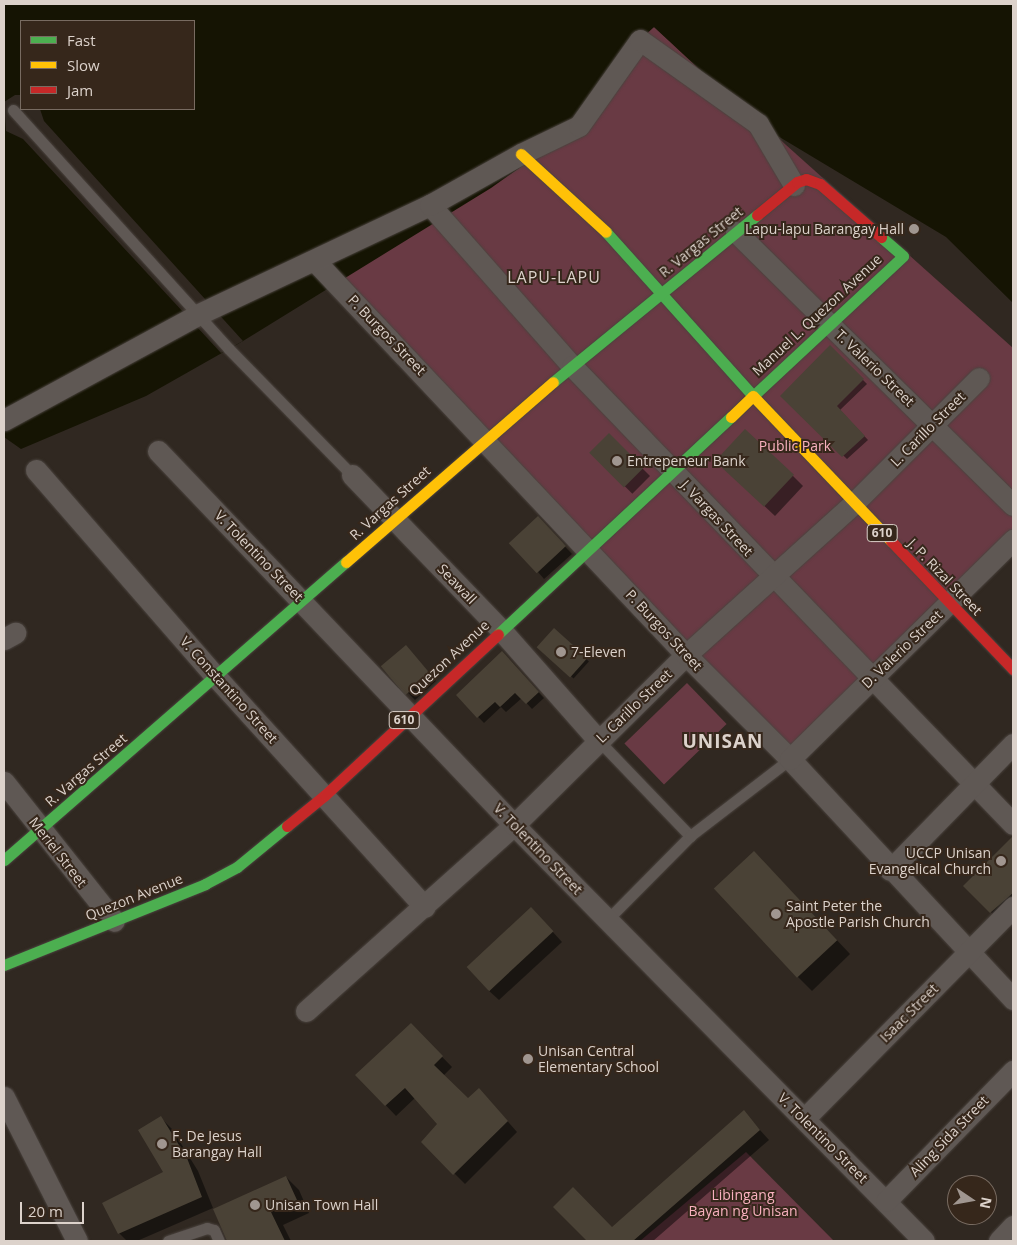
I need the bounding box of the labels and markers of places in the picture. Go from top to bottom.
place label: Lapu-lapu Barangay Hall [745,221,904,237]
marker: Lapu-lapu Barangay Hall [908,223,920,235]
place label: Entrepeneur Bank [627,453,746,469]
marker: Entrepeneur Bank [611,455,623,467]
place label: 7-Eleven [571,644,626,660]
marker: 7-Eleven [555,646,567,658]
place label: UCCP Unisan Evangelical Church [869,845,991,878]
marker: UCCP Unisan Evangelical Church [995,855,1007,867]
place label: Saint Peter the Apostle Parish Church [786,898,930,930]
marker: Saint Peter the Apostle Parish Church [770,908,782,920]
place label: Unisan Central Elementary School [538,1043,659,1076]
marker: Unisan Central Elementary School [522,1053,534,1065]
place label: F. De Jesus Barangay Hall [172,1128,262,1160]
marker: F. De Jesus Barangay Hall [156,1138,168,1150]
place label: Unisan Town Hall [265,1197,378,1213]
marker: Unisan Town Hall [249,1199,261,1211]

